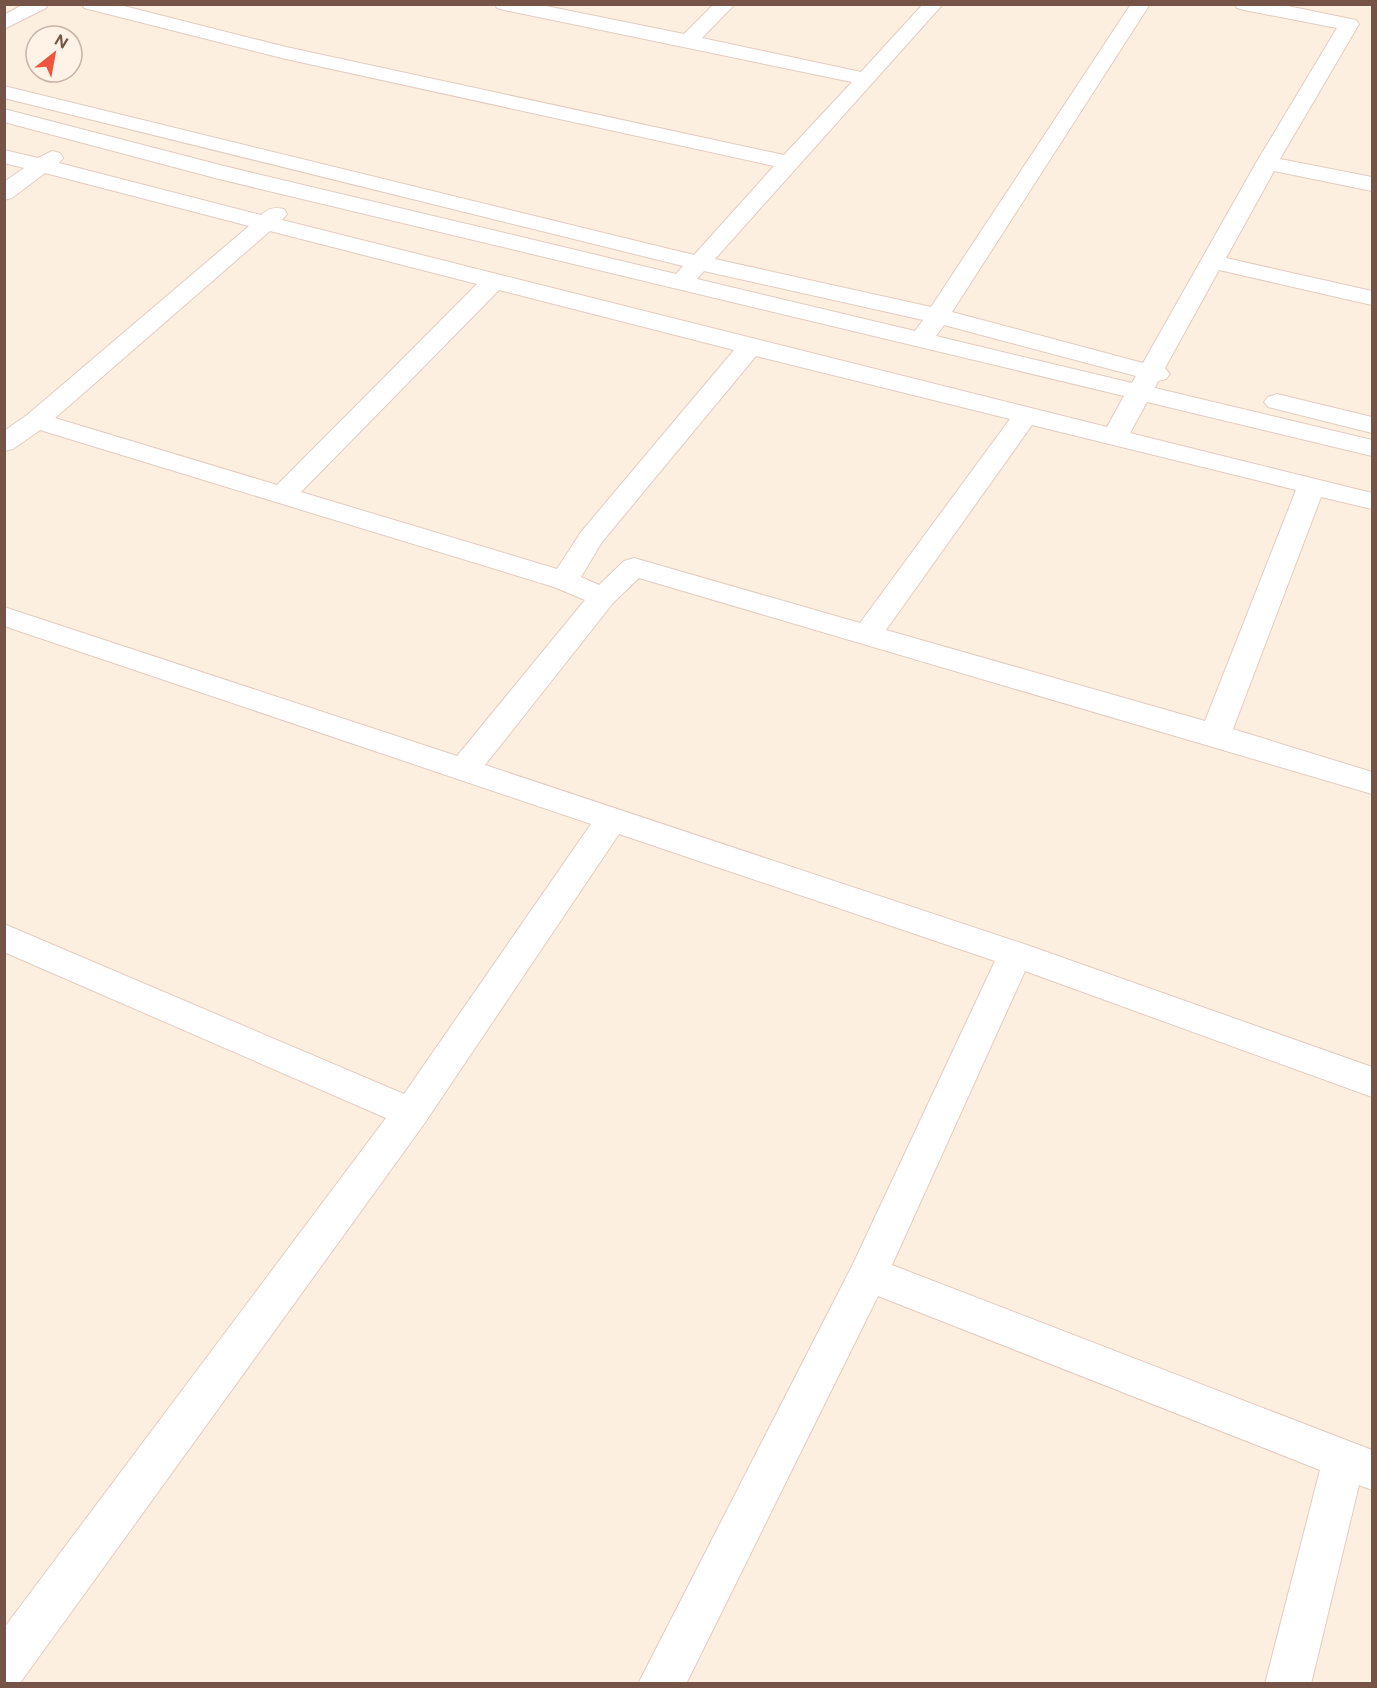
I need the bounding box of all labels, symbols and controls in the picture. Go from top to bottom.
north arrow [24,24,84,84]
text: N [51,30,72,53]

